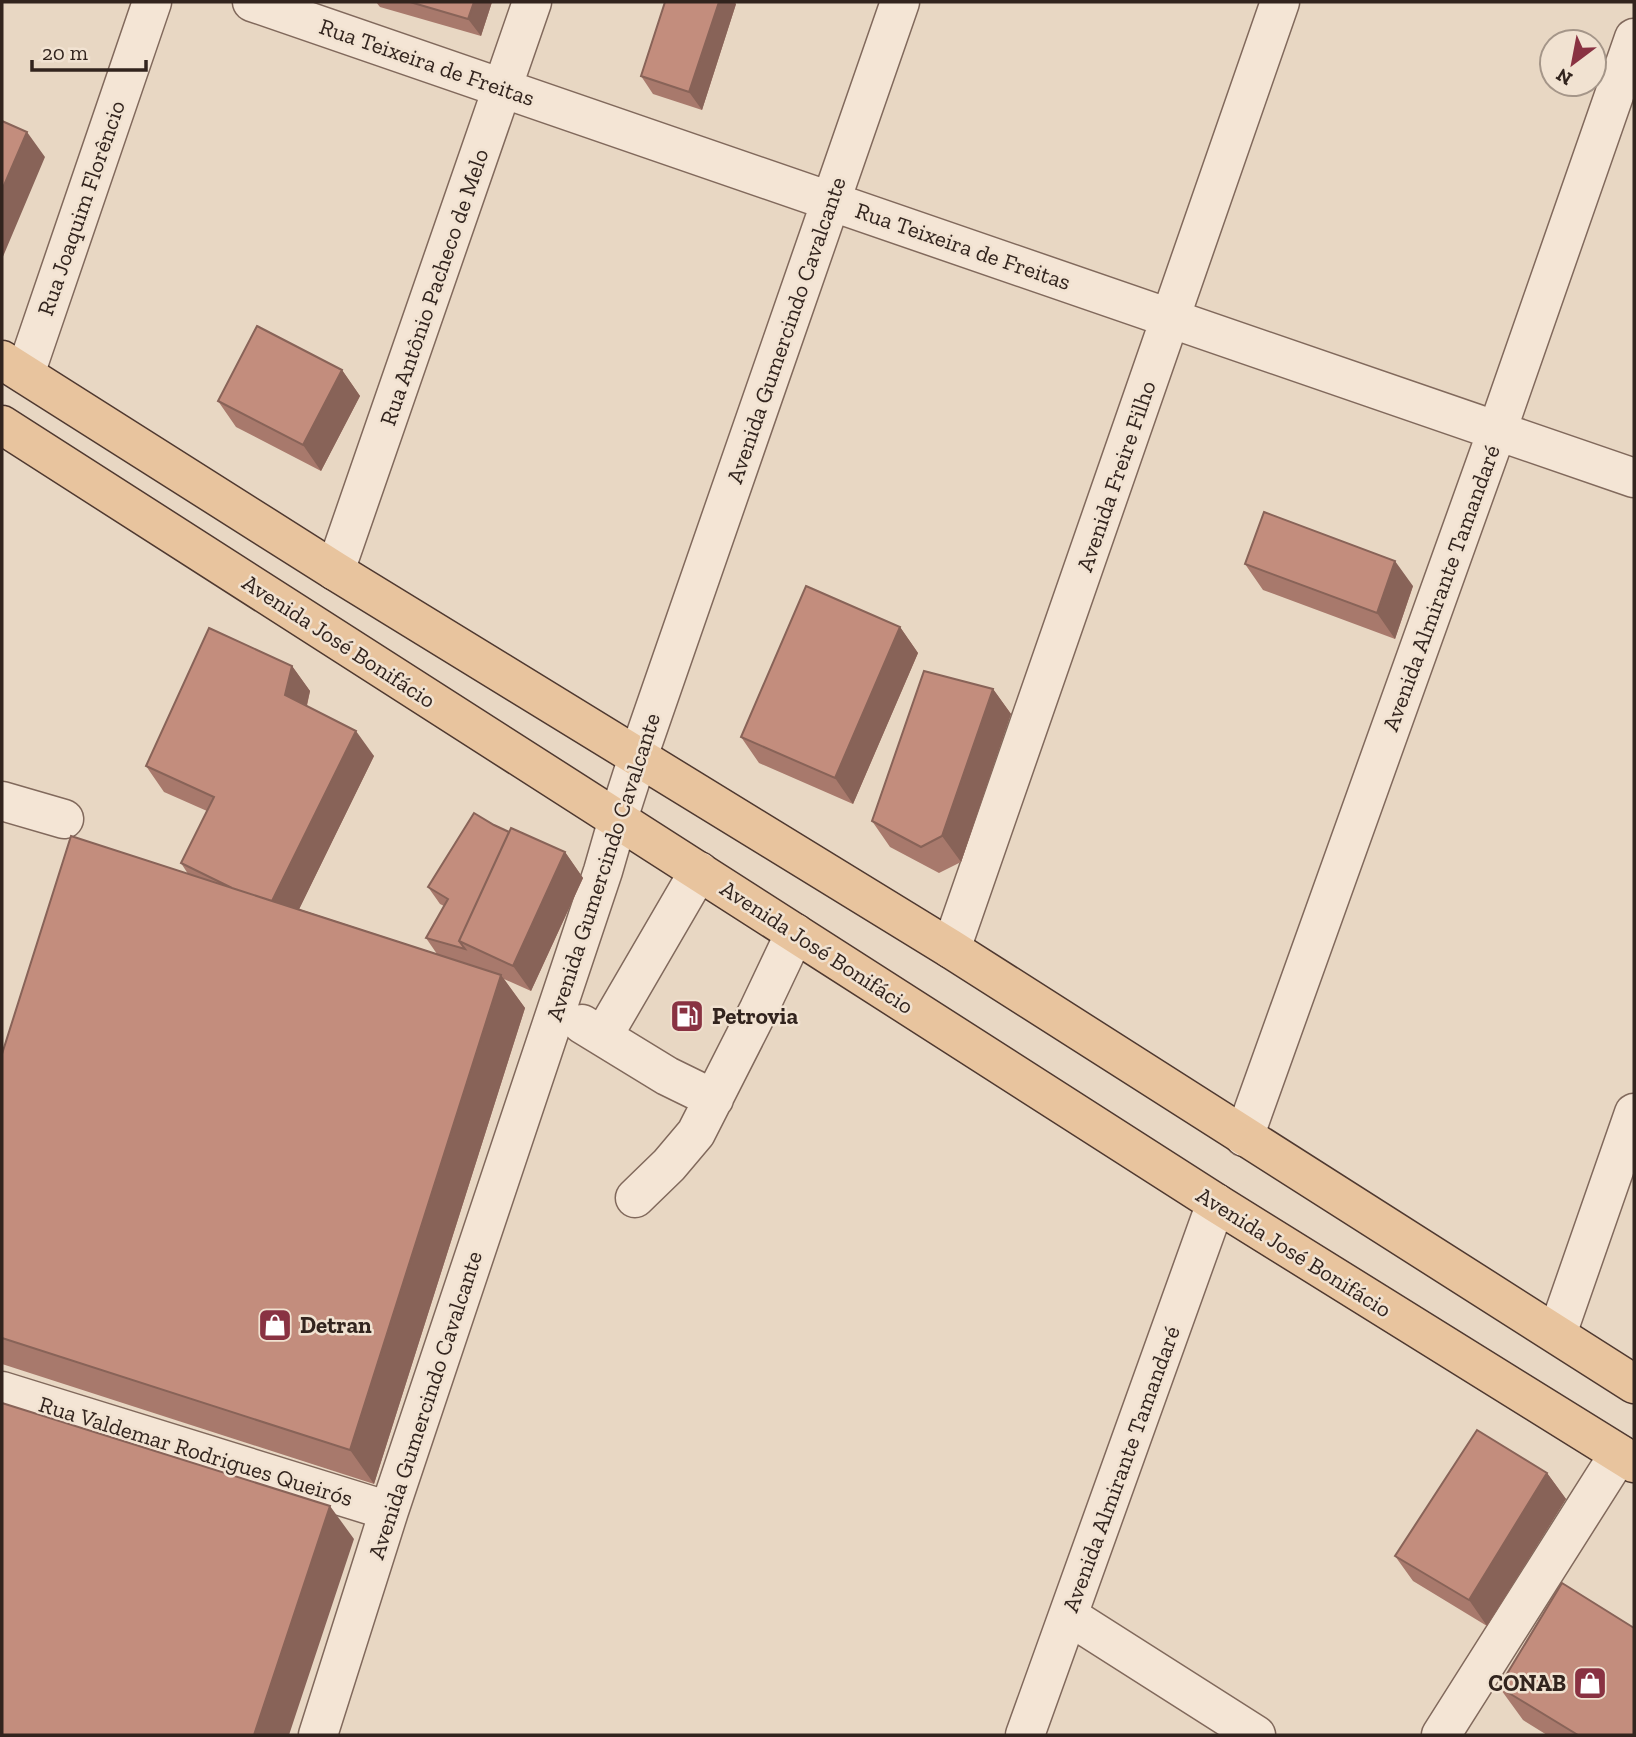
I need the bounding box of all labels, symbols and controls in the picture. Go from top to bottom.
street label: Rua Teixeira de Freitas [316,12,538,112]
scale bar [32,28,145,72]
north arrow [1538,28,1608,98]
text: 20 m [42,40,88,65]
text: N [1552,63,1576,91]
street label: Rua Joaquim Florêncio [31,97,131,319]
street label: Rua Antônio Pacheco de Melo [373,145,495,429]
street label: Avenida Gumercindo Cavalcante [720,173,852,487]
street label: Rua Teixeira de Freitas [852,196,1074,296]
street label: Avenida Freire Filho [1070,377,1162,575]
street label: Avenida Almirante Tamandaré [1376,441,1506,735]
street label: Avenida José Bonifácio [237,568,441,714]
street label: Avenida Gumercindo Cavalcante [540,709,666,1025]
street label: Avenida José Bonifácio [715,874,919,1020]
fuel station icon: Petrovia [668,997,706,1035]
place label: Petrovia [712,1002,798,1030]
street label: Avenida José Bonifácio [1191,1181,1397,1323]
street label: Avenida Gumercindo Cavalcante [362,1247,488,1563]
shop icon: Detran [256,1306,294,1344]
place label: Detran [300,1311,372,1339]
street label: Avenida Almirante Tamandaré [1056,1322,1186,1616]
street label: Rua Valdemar Rodrigues Queirós [36,1390,356,1512]
shop icon: CONAB [1571,1664,1609,1702]
place label: CONAB [1488,1669,1566,1697]

